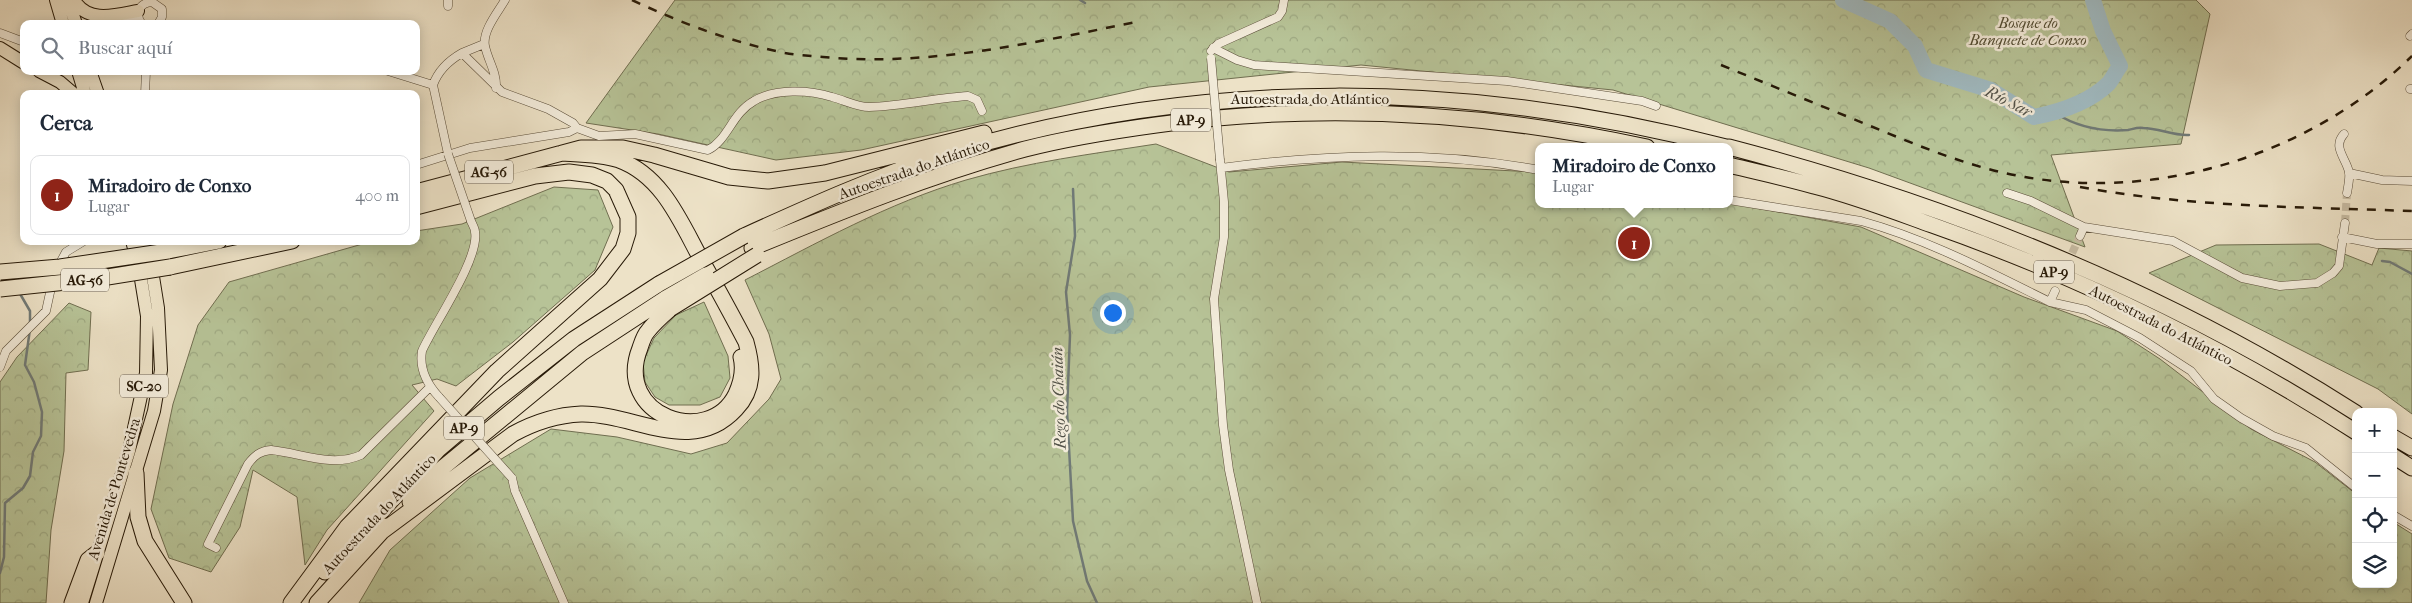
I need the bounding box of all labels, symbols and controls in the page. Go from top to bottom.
park label: Bosque do Banquete de Conxo [1968,14,2087,49]
search box [20,20,420,75]
icon: search [38,34,66,62]
text: Buscar aquí [78,37,172,59]
water label: Río Sar [1981,81,2037,122]
street label: Autoestrada do Atlántico [1230,90,1390,108]
road number: AP-9 [1171,108,1211,132]
text: Cerca [40,111,92,135]
street label: Autoestrada do Atlántico [835,135,992,204]
popup [1535,143,1733,208]
text: Miradoiro de Conxo [1552,155,1716,177]
road number: AG-56 [465,160,513,183]
text: Miradoiro de Conxo [88,175,251,197]
text: Lugar [1552,177,1594,196]
text: 1 [54,186,60,205]
text: 400 m [355,186,399,205]
text: Lugar [88,197,129,216]
pin: 1 [1618,224,1650,262]
road number: AP-9 [2034,260,2074,284]
road number: AG-56 [61,268,109,292]
street label: Autoestrada do Atlántico [2085,281,2236,369]
your location [1100,300,1126,326]
water label: Rego do Chaián [1047,347,1070,450]
road number: SC-20 [120,374,168,398]
map controls [2352,408,2397,588]
button: + [2352,408,2397,453]
street label: Avenida de Pontevedra [84,415,145,563]
road number: AP-9 [444,416,484,439]
street label: Autoestrada do Atlántico [318,450,440,579]
button: − [2352,453,2397,498]
button: locate [2352,498,2397,543]
button: layers [2352,543,2397,588]

